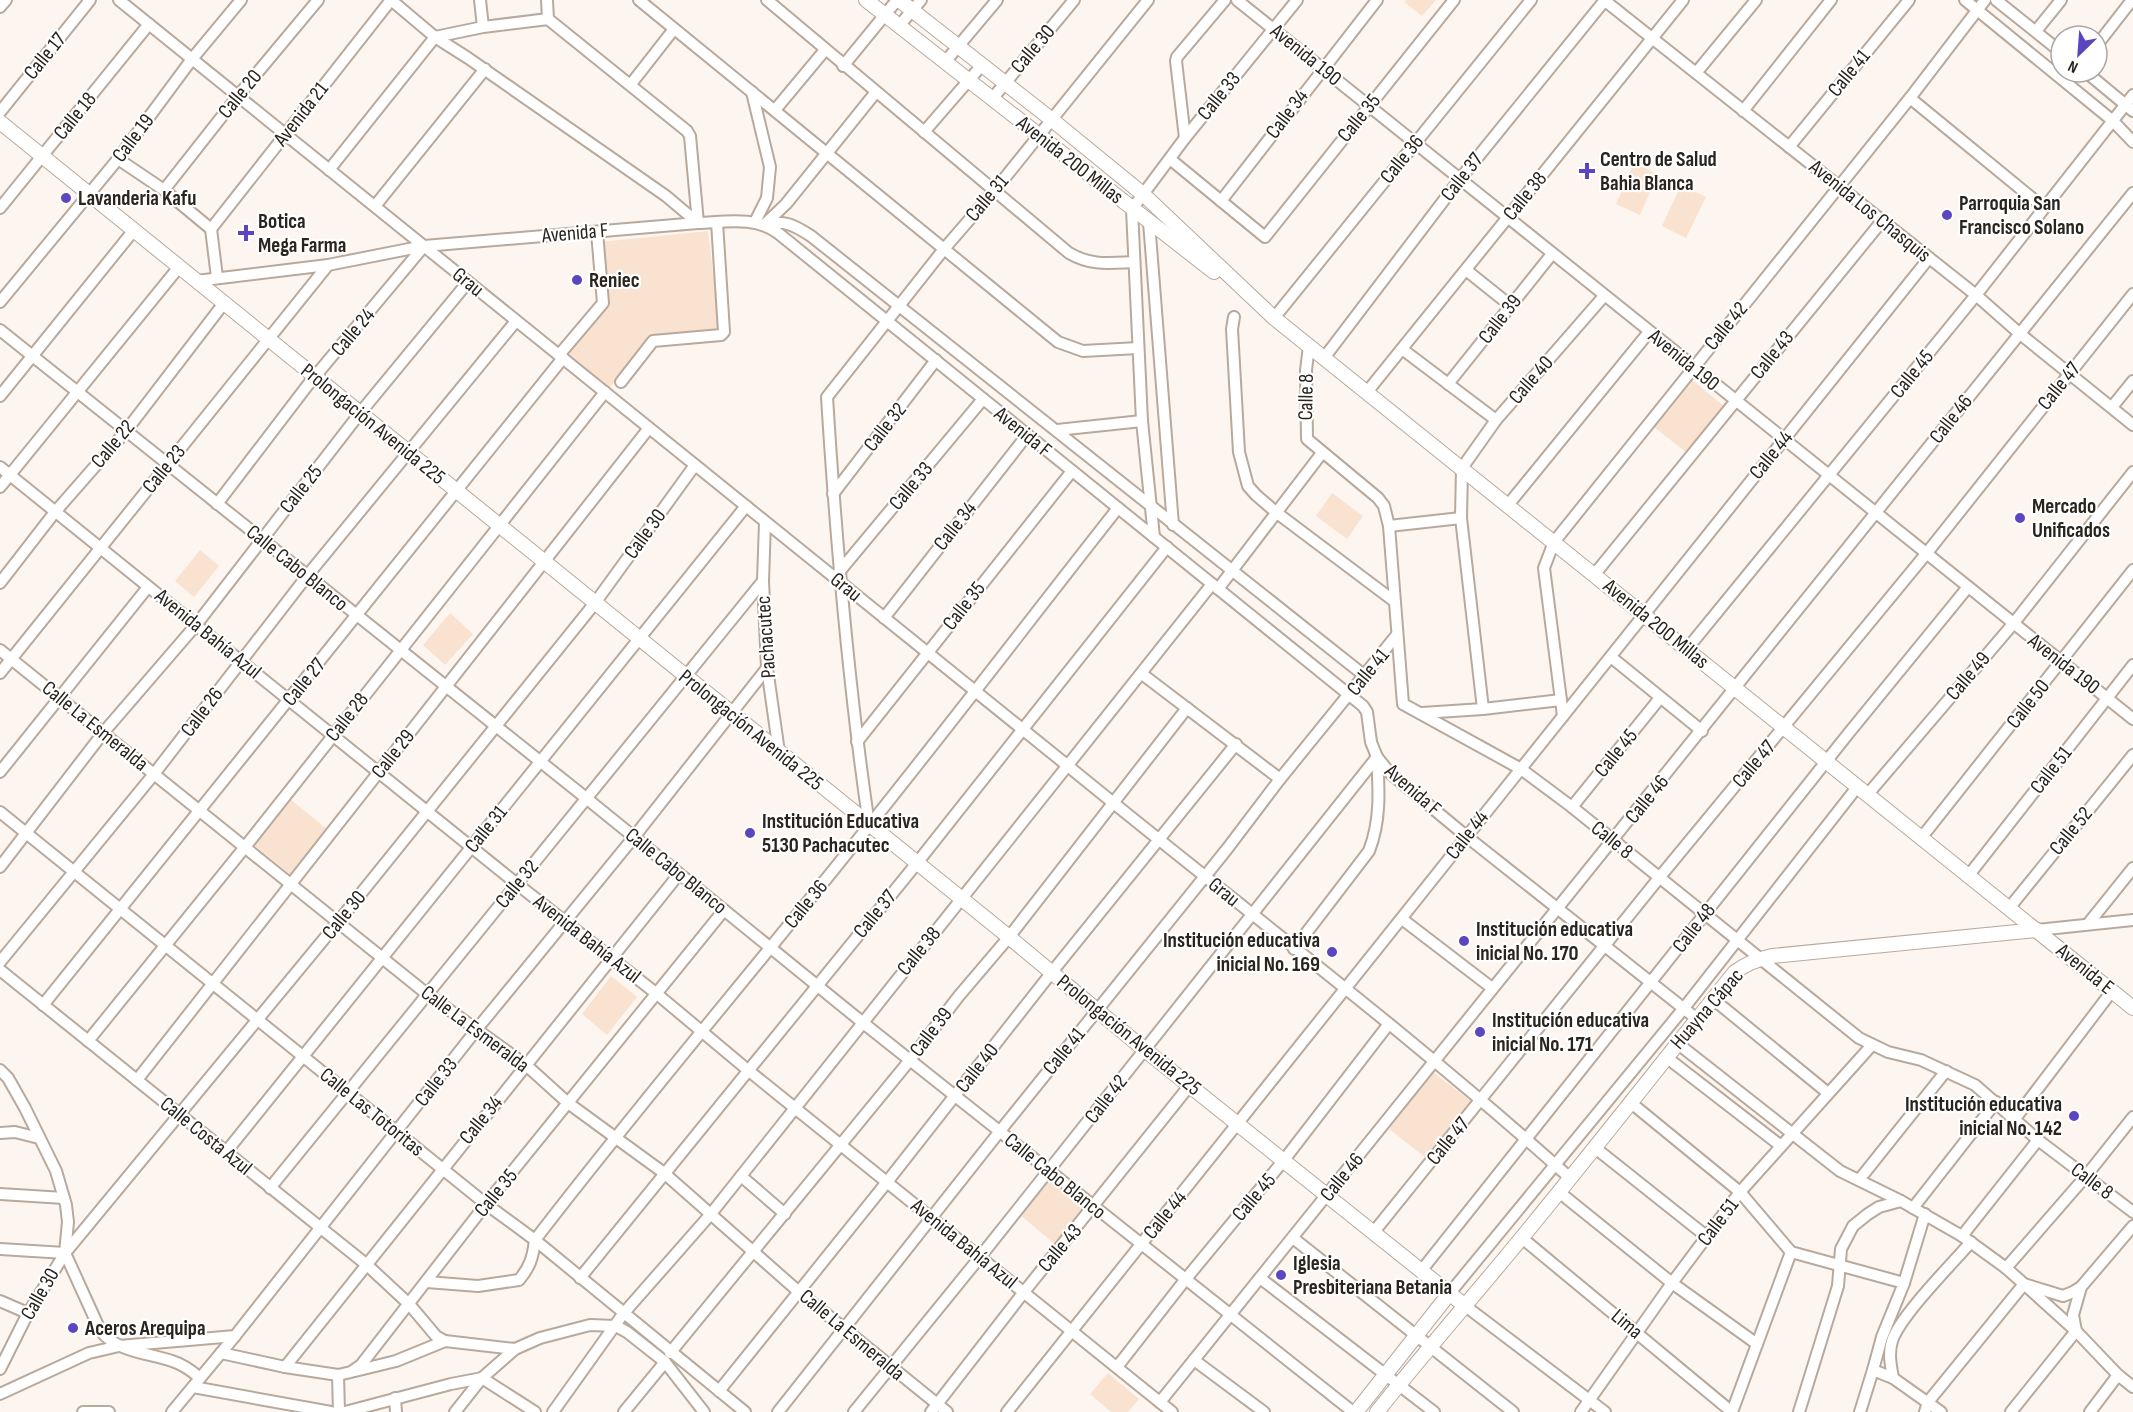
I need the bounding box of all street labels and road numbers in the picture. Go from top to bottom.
street label: Avenida 190 [1265,18,1347,91]
street label: Calle 30 [1006,20,1060,78]
street label: Calle 17 [19,27,72,85]
street label: Calle 41 [1822,44,1876,102]
street label: Calle 20 [213,65,267,123]
street label: Calle 33 [1192,67,1246,125]
street label: Avenida 21 [268,77,334,152]
street label: Calle 34 [1260,84,1314,144]
street label: Calle 18 [48,87,102,145]
street label: Calle 35 [1332,89,1386,147]
street label: Calle 19 [107,109,159,167]
street label: Avenida 200 Millas [1011,110,1128,209]
street label: Calle 36 [1375,130,1429,188]
street label: Calle 37 [1435,147,1489,206]
street label: Avenida Los Chasquis [1803,154,1936,268]
street label: Calle 38 [1498,167,1552,225]
street label: Calle 31 [960,169,1014,227]
street label: Avenida F [540,218,609,248]
street label: Grau [447,262,489,302]
street label: Calle 39 [1473,289,1527,349]
street label: Calle 42 [1699,297,1753,355]
street label: Calle 24 [326,303,380,361]
street label: Avenida 190 [1643,323,1725,396]
street label: Calle 43 [1745,326,1799,384]
street label: Calle 45 [1885,345,1939,403]
street label: Calle 40 [1503,351,1559,409]
street label: Calle 47 [2032,356,2086,415]
street label: Prolongación Avenida 225 [296,358,450,490]
street label: Calle 8 [1293,373,1319,421]
street label: Calle 46 [1924,389,1978,449]
street label: Calle 32 [858,398,912,456]
street label: Avenida F [989,401,1057,463]
street label: Calle 22 [86,415,140,473]
street label: Calle 44 [1744,426,1798,484]
street label: Calle 23 [137,440,191,498]
street label: Calle 33 [884,457,938,515]
street label: Calle 25 [274,460,328,518]
street label: Calle 34 [928,496,982,555]
street label: Calle 30 [619,504,671,564]
street label: Calle Cabo Blanco [241,519,353,617]
street label: Grau [825,567,867,607]
street label: Avenida 200 Millas [1597,573,1714,674]
street label: Calle 35 [937,577,991,635]
street label: Avenida Bahía Azul [149,583,266,684]
street label: Pachacutec [751,595,781,679]
street label: Avenida 190 [2022,628,2105,700]
street label: Calle 41 [1341,643,1395,701]
street label: Calle 49 [1941,647,1995,705]
street label: Calle 27 [277,652,331,711]
street label: Prolongación Avenida 225 [674,664,828,796]
street label: Calle 50 [2001,675,2055,733]
street label: Calle La Esmeralda [37,676,153,776]
street label: Calle 26 [175,682,229,742]
street label: Calle 28 [320,687,374,747]
street label: Calle 29 [366,724,420,784]
street label: Calle 45 [1589,724,1643,782]
street label: Calle 47 [1727,735,1781,793]
street label: Calle 51 [2025,741,2078,799]
street label: Avenida F [1379,758,1446,821]
street label: Calle 46 [1620,770,1674,828]
street label: Calle 31 [459,800,513,858]
street label: Calle 52 [2044,802,2098,860]
street label: Calle 44 [1440,805,1494,864]
street label: Calle 8 [1586,816,1638,864]
street label: Calle Cabo Blanco [620,822,732,920]
street label: Calle 32 [490,855,544,913]
street label: Grau [1203,872,1245,912]
street label: Calle 36 [779,875,833,933]
street label: Calle 37 [848,884,902,943]
street label: Calle 30 [317,886,371,944]
street label: Avenida Bahía Azul [528,889,646,989]
street label: Calle 48 [1667,898,1721,958]
street label: Calle 38 [892,922,946,980]
street label: Avenida E [2050,938,2119,1000]
street label: Huayna Cápac [1665,963,1749,1055]
street label: Prolongación Avenida 225 [1052,969,1206,1101]
street label: Calle La Esmeralda [416,980,534,1078]
street label: Calle 39 [904,1002,958,1062]
street label: Calle 41 [1037,1022,1091,1080]
street label: Calle 40 [950,1038,1004,1098]
street label: Calle 33 [409,1053,463,1111]
street label: Calle Las Totoritas [315,1062,429,1162]
street label: Calle 42 [1079,1070,1133,1128]
street label: Calle Costa Azul [155,1091,257,1181]
street label: Calle 34 [454,1091,508,1149]
street label: Calle 47 [1421,1111,1475,1170]
street label: Calle Cabo Blanco [999,1127,1111,1225]
street label: Calle 46 [1315,1148,1369,1206]
street label: Calle 8 [2066,1157,2118,1205]
street label: Calle 35 [469,1164,523,1222]
street label: Calle 45 [1227,1168,1281,1226]
street label: Calle 44 [1138,1186,1192,1244]
street label: Avenida Bahía Azul [905,1193,1022,1294]
street label: Calle 51 [1692,1193,1744,1251]
street label: Calle 43 [1033,1219,1087,1277]
street label: Calle 30 [15,1264,65,1324]
street label: Calle La Esmeralda [794,1284,910,1386]
street label: Lima [1606,1304,1648,1344]

